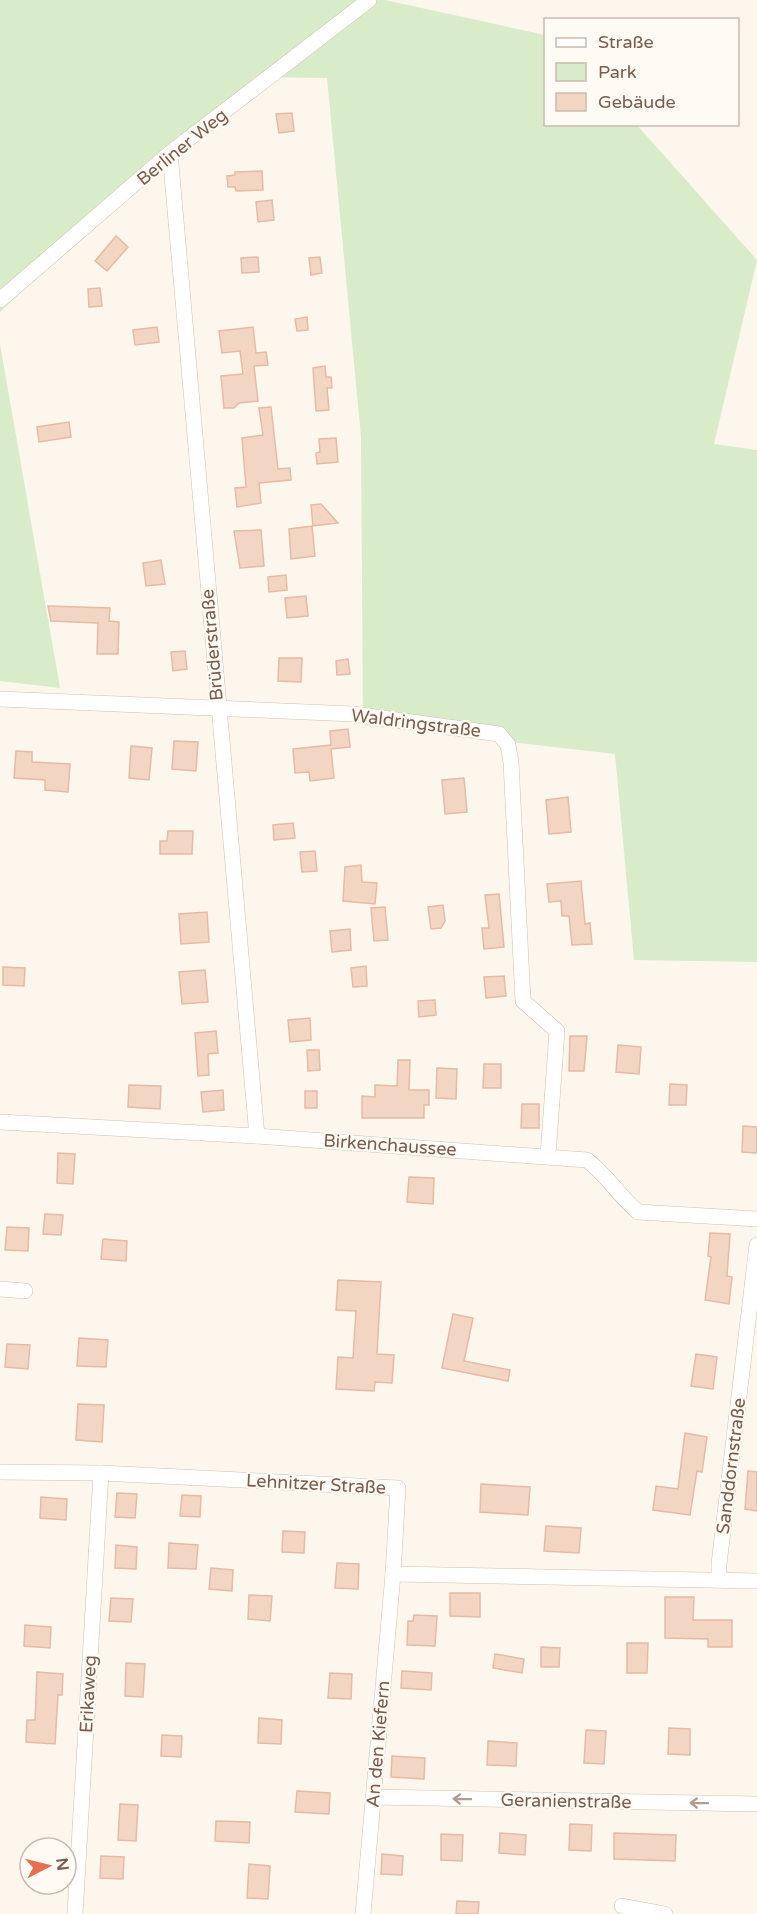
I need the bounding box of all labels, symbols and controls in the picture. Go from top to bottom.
legend [544,18,739,126]
text: Straße [598,31,654,53]
text: Park [598,61,637,83]
text: Gebäude [598,91,676,113]
street label: Berliner Weg [132,104,232,190]
street label: Brüderstraße [196,588,228,702]
street label: Waldringstraße [350,704,482,742]
street label: Birkenchaussee [323,1129,457,1161]
street label: Sanddornstraße [712,1397,750,1535]
street label: Lehnitzer Straße [245,1469,387,1499]
street label: Erikaweg [75,1654,101,1734]
street label: An den Kiefern [361,1680,395,1808]
street label: Geranienstraße [500,1789,632,1813]
one-way arrow [452,1793,472,1805]
one-way arrow [689,1797,709,1809]
north arrow [18,1836,78,1896]
text: N [51,1857,73,1872]

